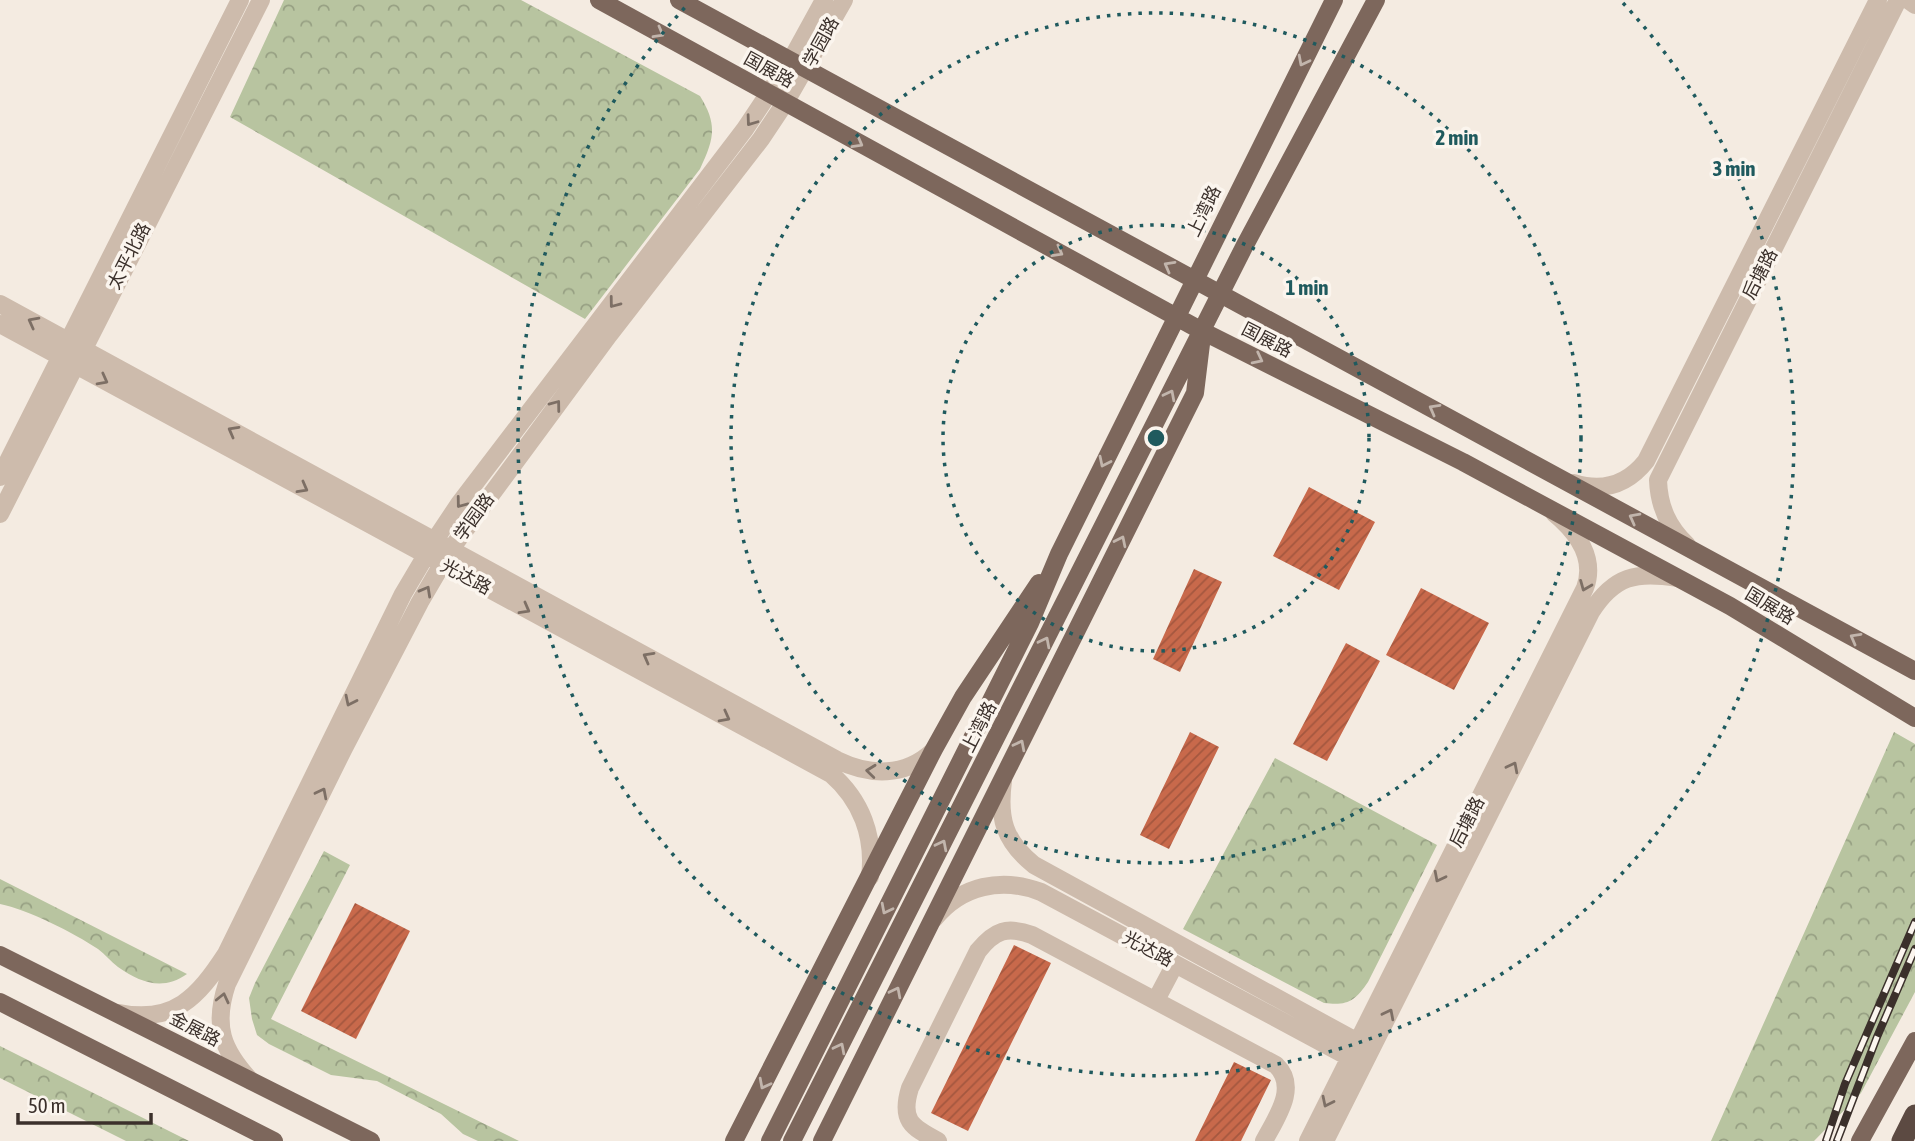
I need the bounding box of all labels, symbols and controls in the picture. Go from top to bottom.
street label: 学园路 [798,13,843,70]
one-way arrow [651,25,664,38]
street label: 国展路 [741,47,798,92]
one-way arrow [1298,54,1312,66]
one-way arrow [746,113,759,126]
text: 2 min [1436,125,1478,149]
one-way arrow [851,134,863,148]
text: 3 min [1713,156,1755,180]
street label: 上湾路 [1182,182,1225,240]
street label: 太平北路 [103,219,154,293]
one-way arrow [1051,244,1063,257]
street label: 后塘路 [1738,245,1781,303]
one-way arrow [1164,261,1176,274]
text: 1 min [1286,275,1328,299]
one-way arrow [609,295,622,307]
one-way arrow [28,317,40,330]
street label: 国展路 [1238,318,1296,361]
one-way arrow [1251,351,1263,365]
one-way arrow [96,371,109,385]
one-way arrow [1161,390,1175,402]
one-way arrow [548,400,561,413]
one-way arrow [1428,404,1441,418]
one-way arrow [228,426,240,439]
centre of rings [1144,426,1168,450]
one-way arrow [1099,455,1113,467]
one-way arrow [296,480,308,494]
street label: 学园路 [449,489,498,545]
one-way arrow [456,495,469,508]
one-way arrow [1628,513,1641,526]
one-way arrow [1112,536,1126,548]
street label: 光达路 [437,555,495,599]
one-way arrow [1580,579,1594,591]
street label: 国展路 [1742,583,1799,628]
one-way arrow [418,586,431,599]
one-way arrow [517,600,530,614]
one-way arrow [1850,633,1862,646]
one-way arrow [1037,637,1051,649]
one-way arrow [643,651,655,665]
one-way arrow [344,694,358,706]
street label: 上湾路 [957,698,1000,756]
one-way arrow [717,709,730,722]
one-way arrow [1011,740,1025,752]
one-way arrow [1504,762,1518,774]
one-way arrow [865,763,877,778]
one-way arrow [313,788,327,800]
street label: 后塘路 [1445,793,1488,851]
one-way arrow [934,840,948,852]
one-way arrow [1434,870,1448,882]
one-way arrow [881,902,895,914]
street label: 光达路 [1119,927,1177,971]
one-way arrow [888,987,902,999]
one-way arrow [215,992,229,1004]
street label: 金展路 [166,1007,224,1050]
one-way arrow [1380,1009,1394,1021]
one-way arrow [831,1043,845,1055]
one-way arrow [758,1077,772,1089]
scale bar [18,1082,150,1126]
text: 50 m [28,1093,66,1117]
one-way arrow [1321,1095,1335,1107]

